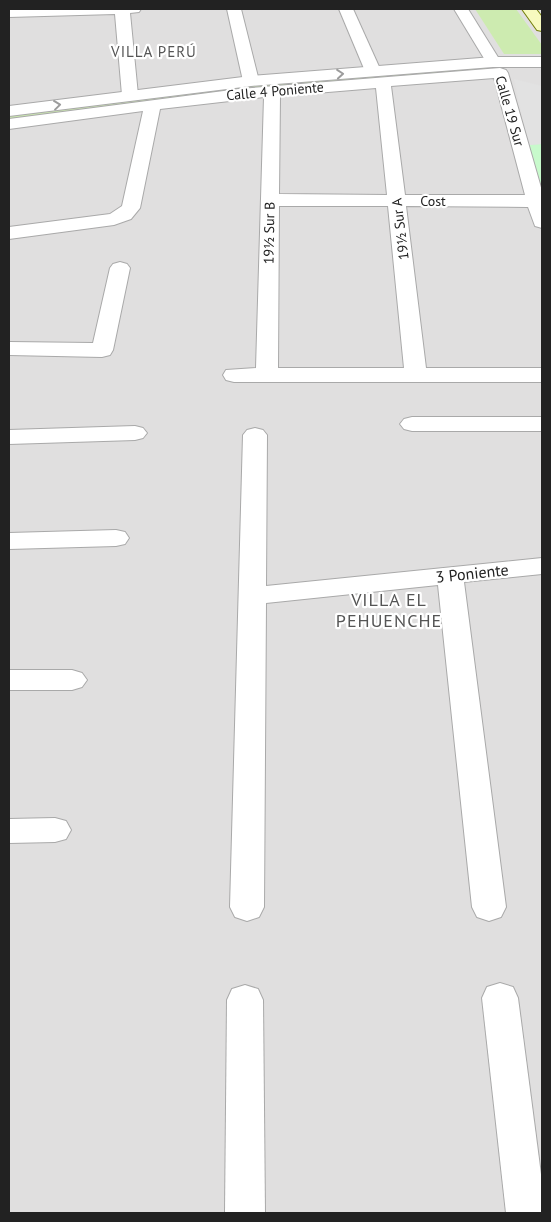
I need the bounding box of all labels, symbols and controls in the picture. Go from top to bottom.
district label: VILLA PERÚ [110,42,197,61]
one-way arrow [337,68,345,79]
street label: Calle 19 Sur [491,74,529,149]
street label: Calle 4 Poniente [225,78,325,104]
one-way arrow [53,100,61,111]
street label: Cost [420,192,446,210]
street label: 19½ Sur A [387,196,413,261]
street label: 19½ Sur B [259,202,279,264]
street label: 3 Poniente [435,559,509,587]
district label: VILLA EL PEHUENCHE [336,588,442,632]

